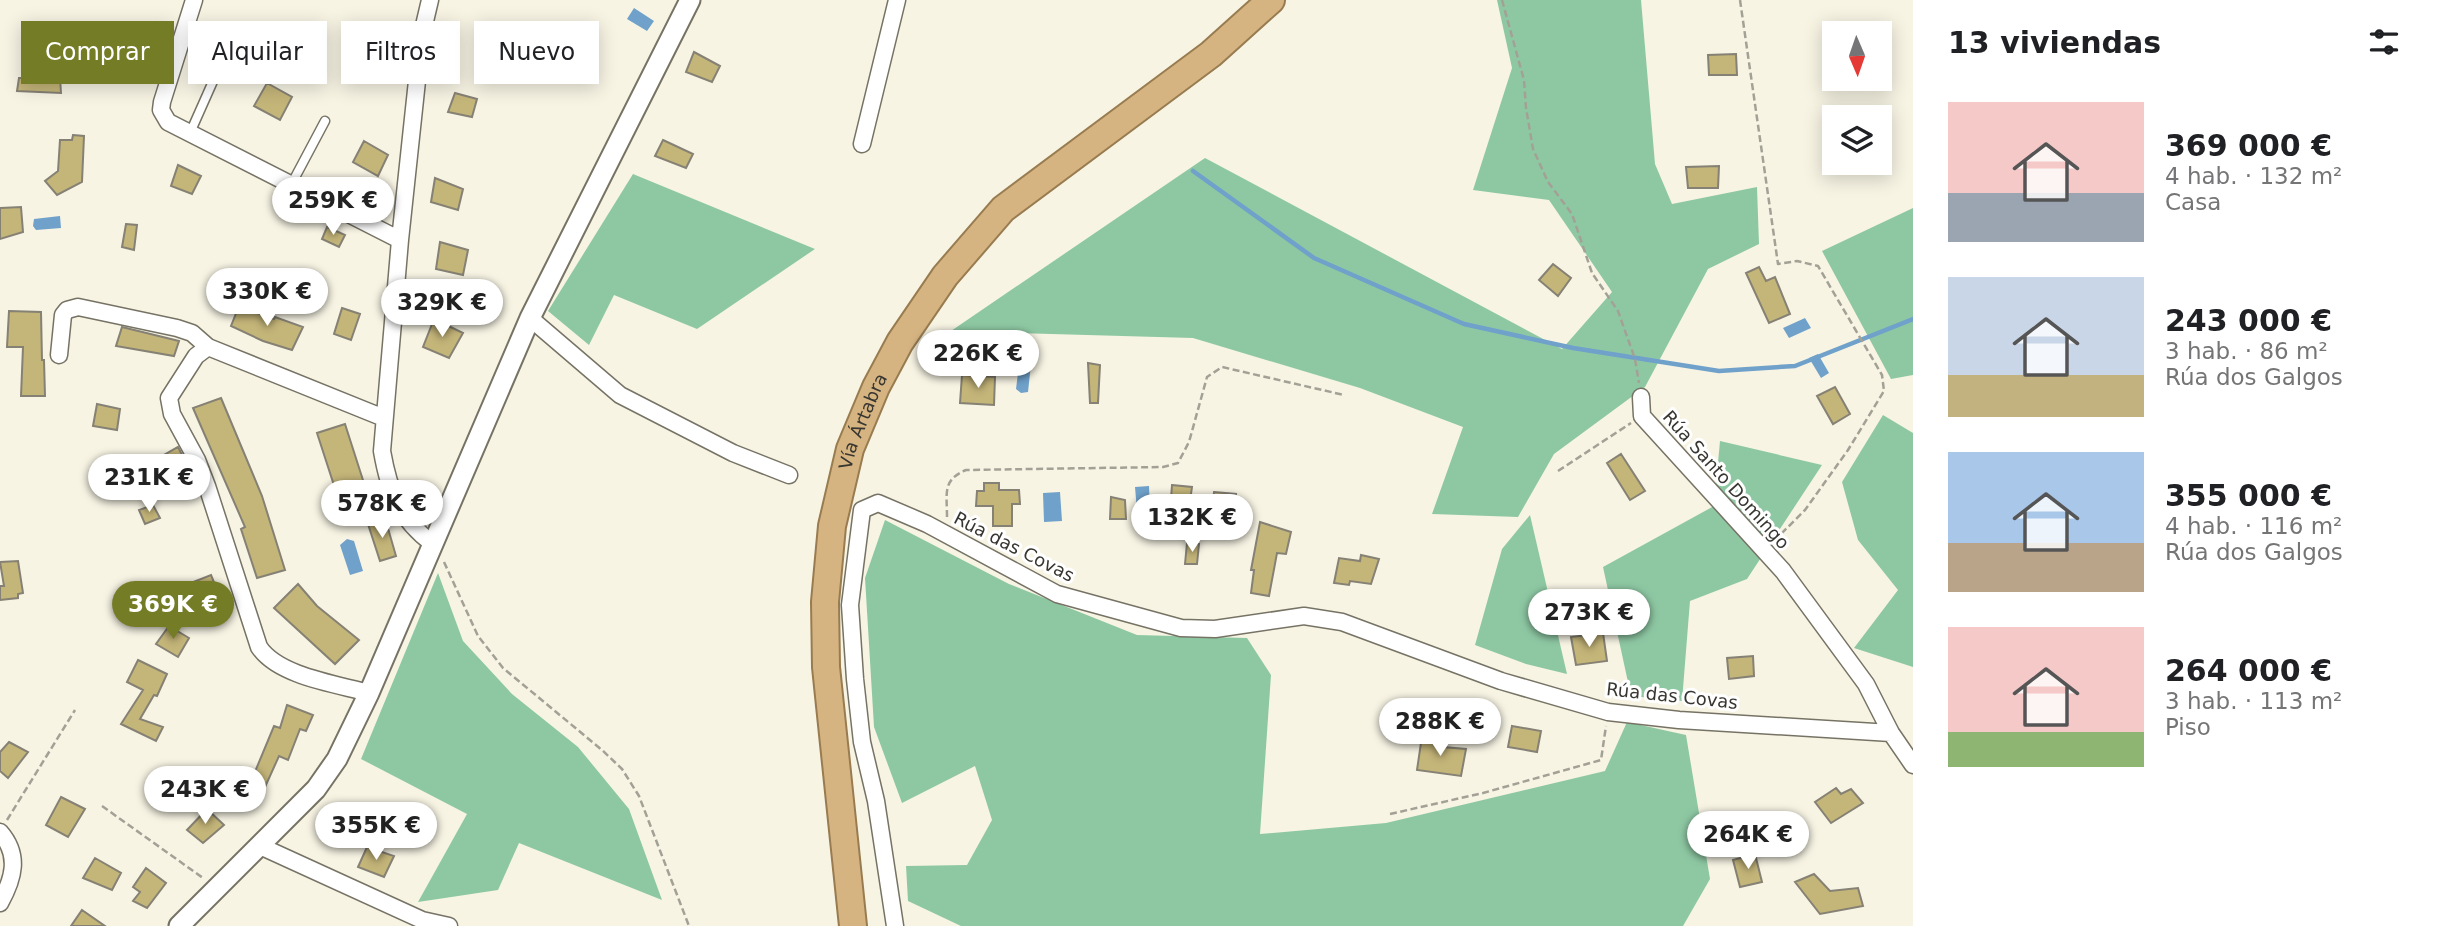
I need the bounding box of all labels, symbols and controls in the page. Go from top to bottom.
chip: Comprar [21,21,174,84]
chip: Alquilar [188,21,327,84]
chip: Filtros [341,21,460,84]
chip: Nuevo [474,21,599,84]
north arrow [1822,21,1892,91]
map controls [1822,21,1892,175]
icon: filters [2365,23,2403,61]
text: 13 viviendas [1948,25,2161,60]
button: layers [1822,105,1892,175]
text: 369 000 € [2165,128,2332,163]
icon: home [2004,130,2088,214]
text: 4 hab. · 132 m² [2165,163,2342,189]
pin: 259K € [276,177,390,237]
text: 259K € [288,187,378,213]
text: Casa [2165,189,2221,215]
pin: 330K € [210,268,324,328]
text: 330K € [222,278,312,304]
pin: 329K € [385,280,499,339]
text: 329K € [397,289,487,315]
text: 243 000 € [2165,303,2332,338]
icon: home [2004,305,2088,389]
pin: 226K € [921,330,1035,390]
text: 3 hab. · 86 m² [2165,338,2328,364]
text: 226K € [933,340,1023,366]
text: Rúa dos Galgos [2165,364,2343,390]
street label: Vía Ártabra [835,370,891,471]
street label: Rúa Santo Domingo [1659,406,1794,553]
pin: 231K € [92,454,206,514]
text: 231K € [104,464,194,490]
text: 355 000 € [2165,478,2332,513]
pin: 578K € [325,480,439,540]
icon: home [2004,480,2088,564]
text: 578K € [337,490,427,516]
pin: 132K € [1135,494,1249,554]
text: 132K € [1147,504,1237,530]
street label: Rúa das Covas [951,507,1078,586]
text: 4 hab. · 116 m² [2165,513,2342,539]
text: Rúa dos Galgos [2165,539,2343,565]
pin: 369K € [116,582,230,641]
pin: 273K € [1532,590,1646,649]
text: 369K € [128,591,218,617]
text: 273K € [1544,599,1634,625]
text: 264 000 € [2165,653,2332,688]
icon: home [2004,655,2088,739]
street label: Rúa das Covas [1605,678,1739,713]
text: 3 hab. · 113 m² [2165,688,2342,714]
pin: 288K € [1383,698,1497,758]
text: 288K € [1395,708,1485,734]
text: Piso [2165,714,2211,740]
pin: 243K € [148,766,262,826]
text: 243K € [160,776,250,802]
pin: 355K € [319,802,433,862]
text: 355K € [331,812,421,838]
pin: 264K € [1691,812,1805,871]
text: 264K € [1703,821,1793,847]

